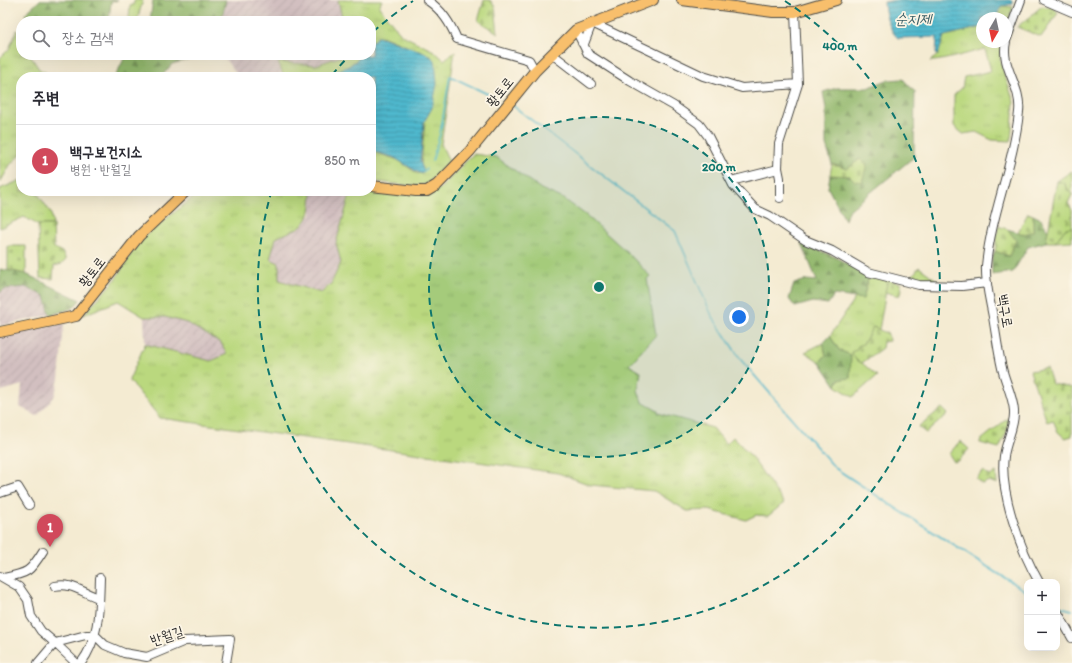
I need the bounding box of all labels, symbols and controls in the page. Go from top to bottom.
water label: 순지제 [895,10,933,28]
north arrow [976,12,1012,48]
search box [16,16,376,60]
icon: search [30,27,52,49]
text: 장소 검색 [62,29,114,47]
text: 400 m [823,39,858,53]
street label: 황토로 [483,74,517,110]
text: 주변 [32,88,59,108]
text: 백구보건지소 [70,143,142,161]
text: 1 [42,153,48,168]
text: 850 m [324,153,360,168]
text: 200 m [702,160,737,174]
text: 병원 · 반월길 [70,162,131,177]
street label: 황토로 [75,253,109,291]
centre of rings [592,280,606,294]
street label: 백구로 [994,293,1016,329]
your location [729,307,749,327]
pin: 1 [37,514,63,547]
map controls [1024,579,1060,651]
button: + [1024,579,1060,615]
button: − [1024,615,1060,651]
street label: 반월길 [148,622,186,649]

